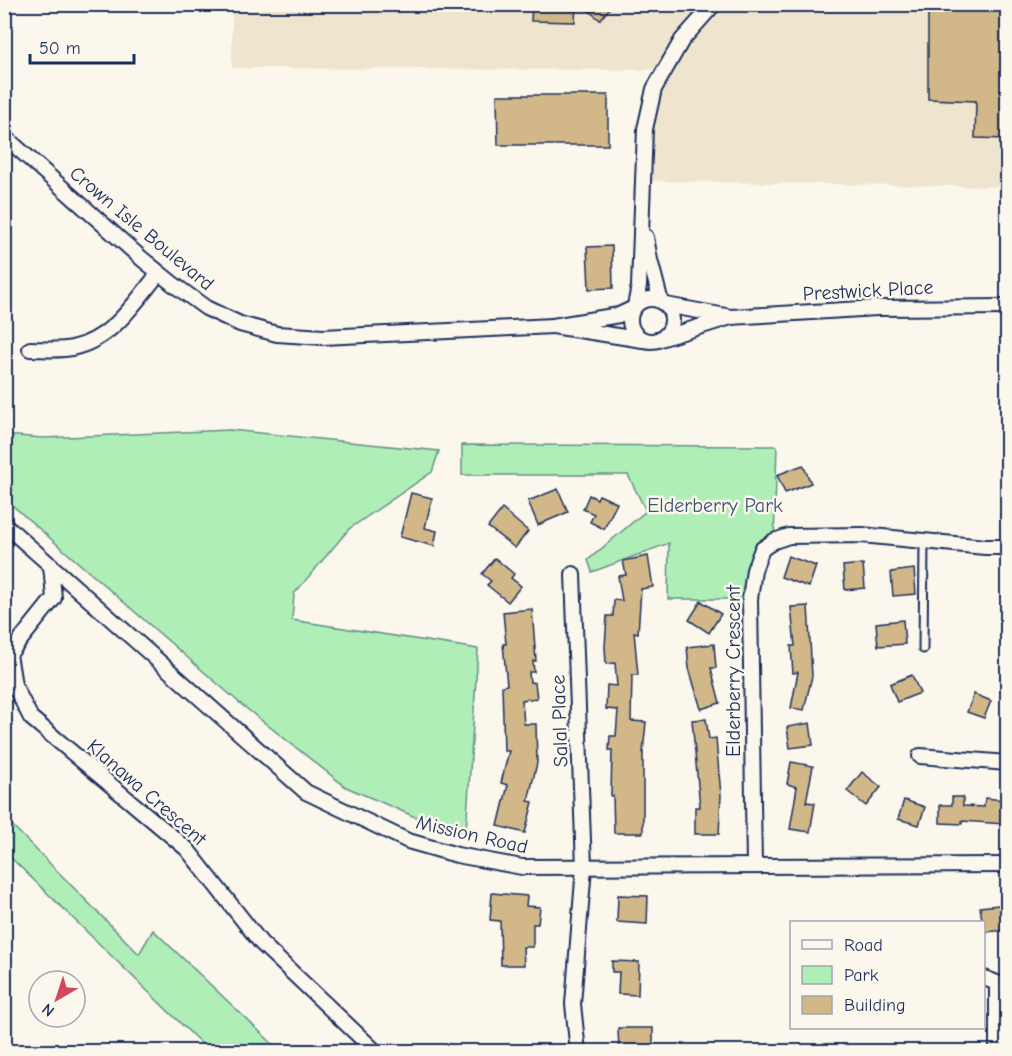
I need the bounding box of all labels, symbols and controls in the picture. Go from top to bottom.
scale bar [30,27,134,65]
text: 50 m [39,38,81,59]
street label: Crown Isle Boulevard [65,161,218,295]
street label: Prestwick Place [802,276,934,305]
park label: Elderberry Park [647,494,783,517]
street label: Elderberry Crescent [722,584,745,757]
street label: Salal Place [546,674,573,768]
street label: Klanawa Crescent [82,734,212,851]
street label: Mission Road [414,810,530,859]
legend [790,921,985,1029]
text: Road [844,935,883,956]
text: Park [844,965,879,986]
north arrow [27,969,87,1029]
text: Building [844,995,906,1016]
text: N [38,1000,58,1020]

